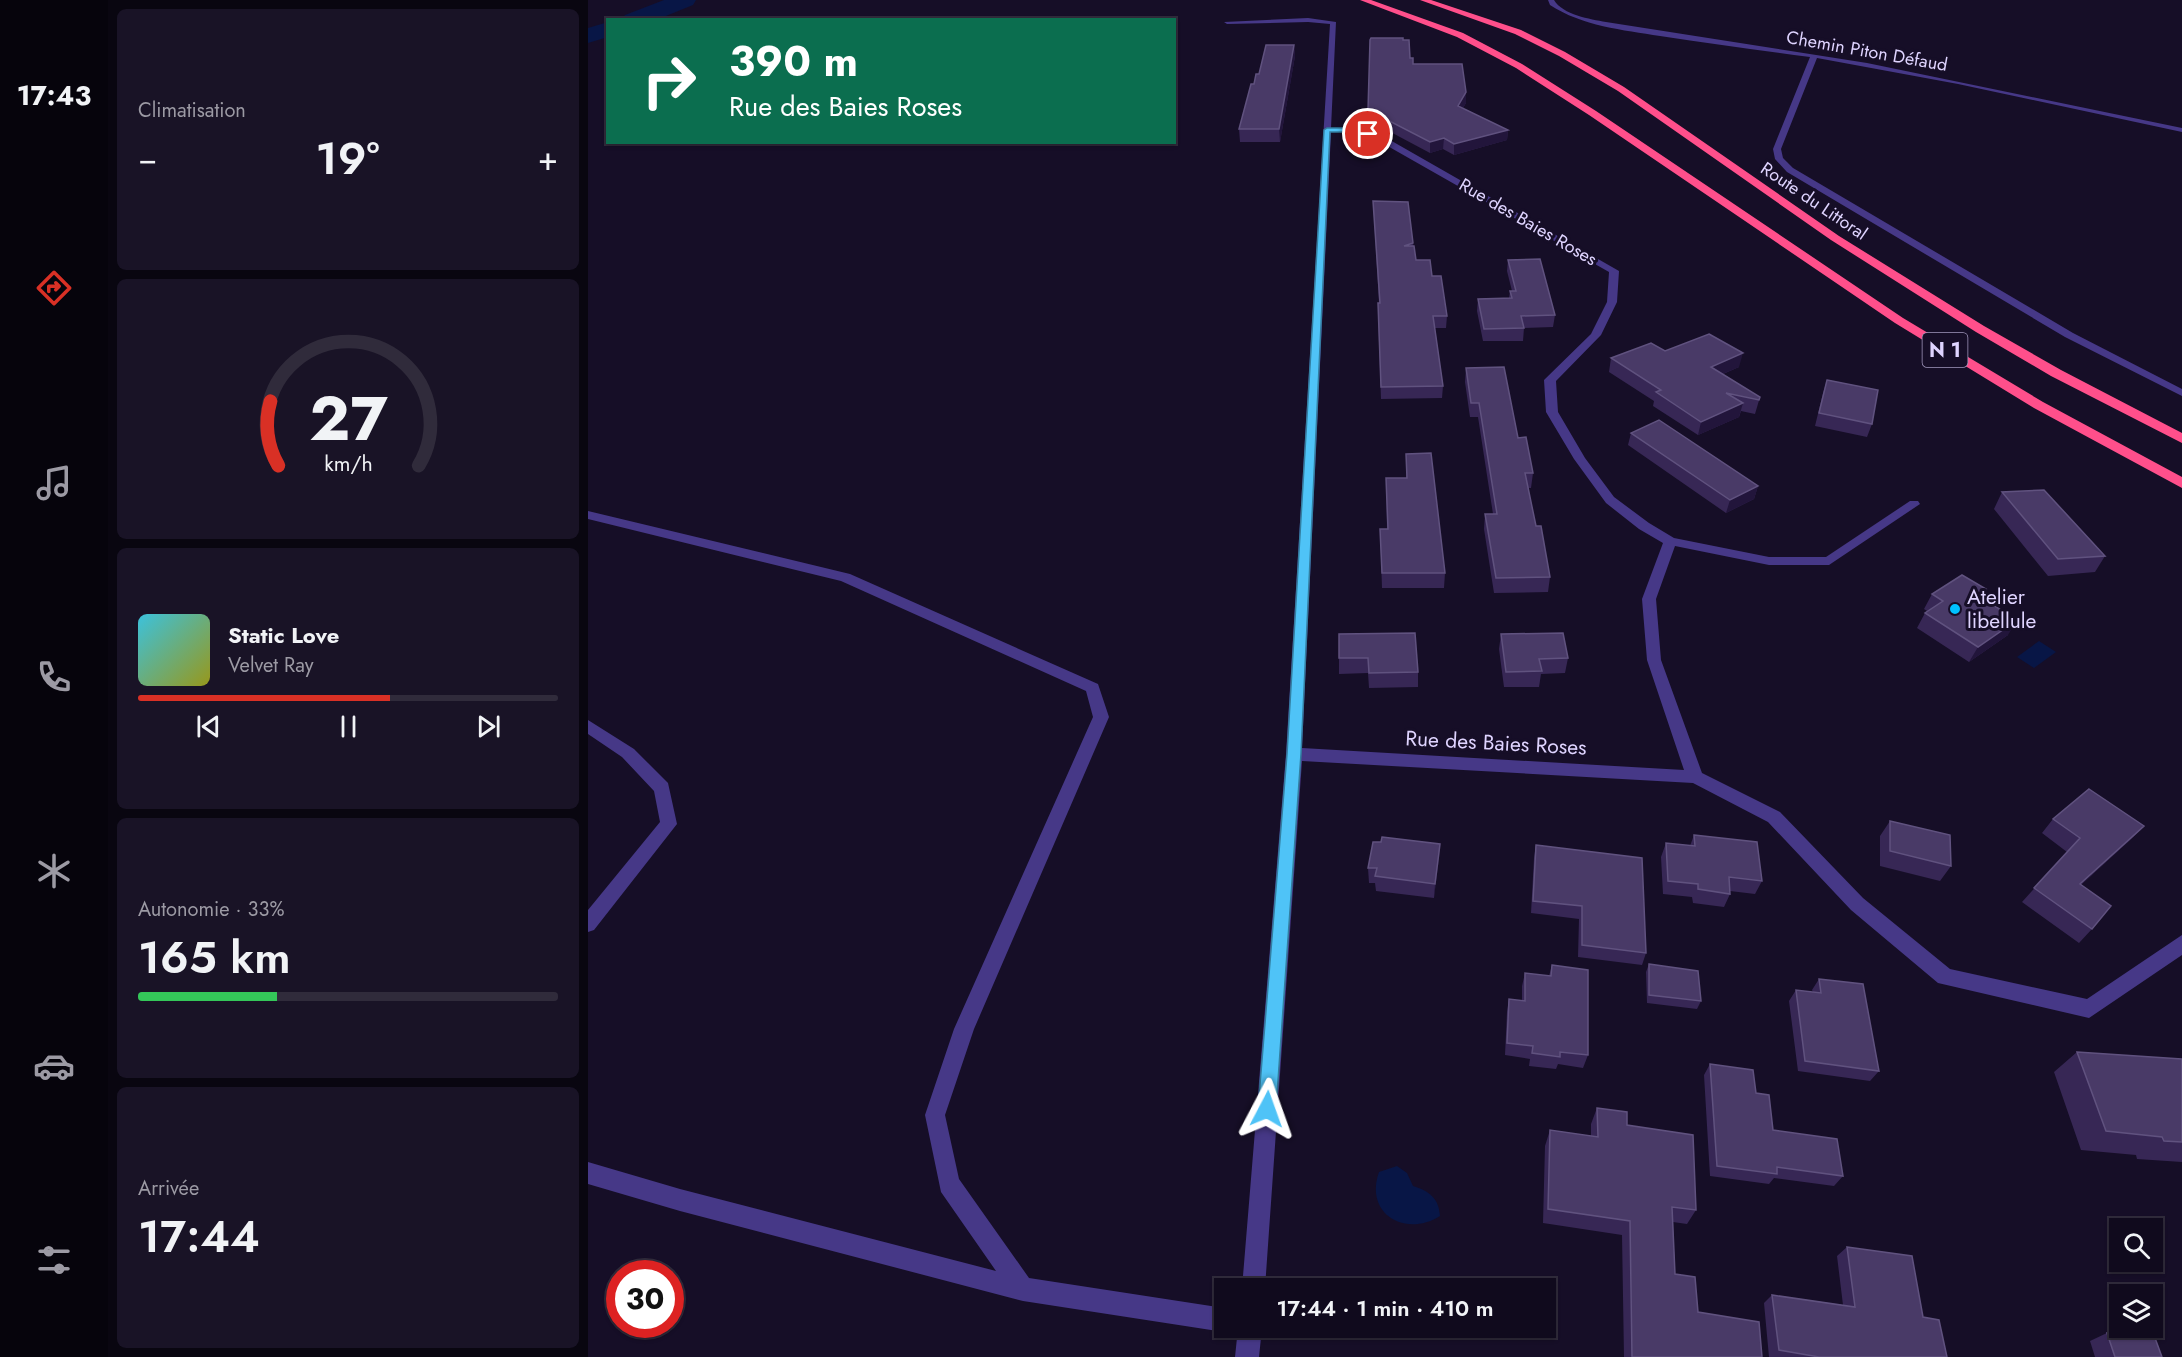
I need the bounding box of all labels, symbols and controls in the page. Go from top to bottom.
street label: Chemin Piton Défaud [1784,24,1950,78]
text: 390 m [729,31,858,92]
icon: right [630,42,708,120]
text: 17:43 [17,76,91,115]
text: Rue des Baies Roses [729,87,962,126]
text: Climatisation [138,96,246,125]
pin [1342,108,1393,159]
icon: arrive [1351,117,1384,150]
text: 19° [316,126,380,191]
text: − [138,135,157,182]
text: + [538,135,558,182]
street label: Route du Littoral [1755,156,1873,246]
street label: Rue des Baies Roses [1454,172,1602,272]
icon: directions [33,267,75,309]
road number: N 1 [1922,333,1968,367]
text: 27 [309,373,388,463]
text: km/h [324,448,372,479]
icon: music [33,462,75,504]
place label: Atelier libellule [1967,582,2037,636]
marker: Atelier libellule [1948,602,1962,616]
text: Static Love [228,619,339,651]
text: Velvet Ray [228,651,314,680]
icon: phone [33,656,75,698]
icon: previous [192,710,225,743]
icon: pause [332,710,365,743]
icon: next [472,710,505,743]
street label: Rue des Baies Roses [1405,723,1587,763]
icon: climate [33,850,75,892]
text: Autonomie · 33% [138,895,284,924]
text: 165 km [138,925,291,990]
icon: car [33,1045,75,1087]
position arrow [1235,1077,1299,1141]
text: Arrivée [138,1174,199,1203]
text: 17:44 [138,1204,260,1269]
map controls [2109,1218,2163,1338]
button: search [2109,1218,2163,1272]
icon: filters [33,1239,75,1281]
speed limit sign: 30 [606,1260,684,1338]
button: layers [2109,1284,2163,1338]
text: 17:44 · 1 min · 410 m [1276,1292,1494,1324]

